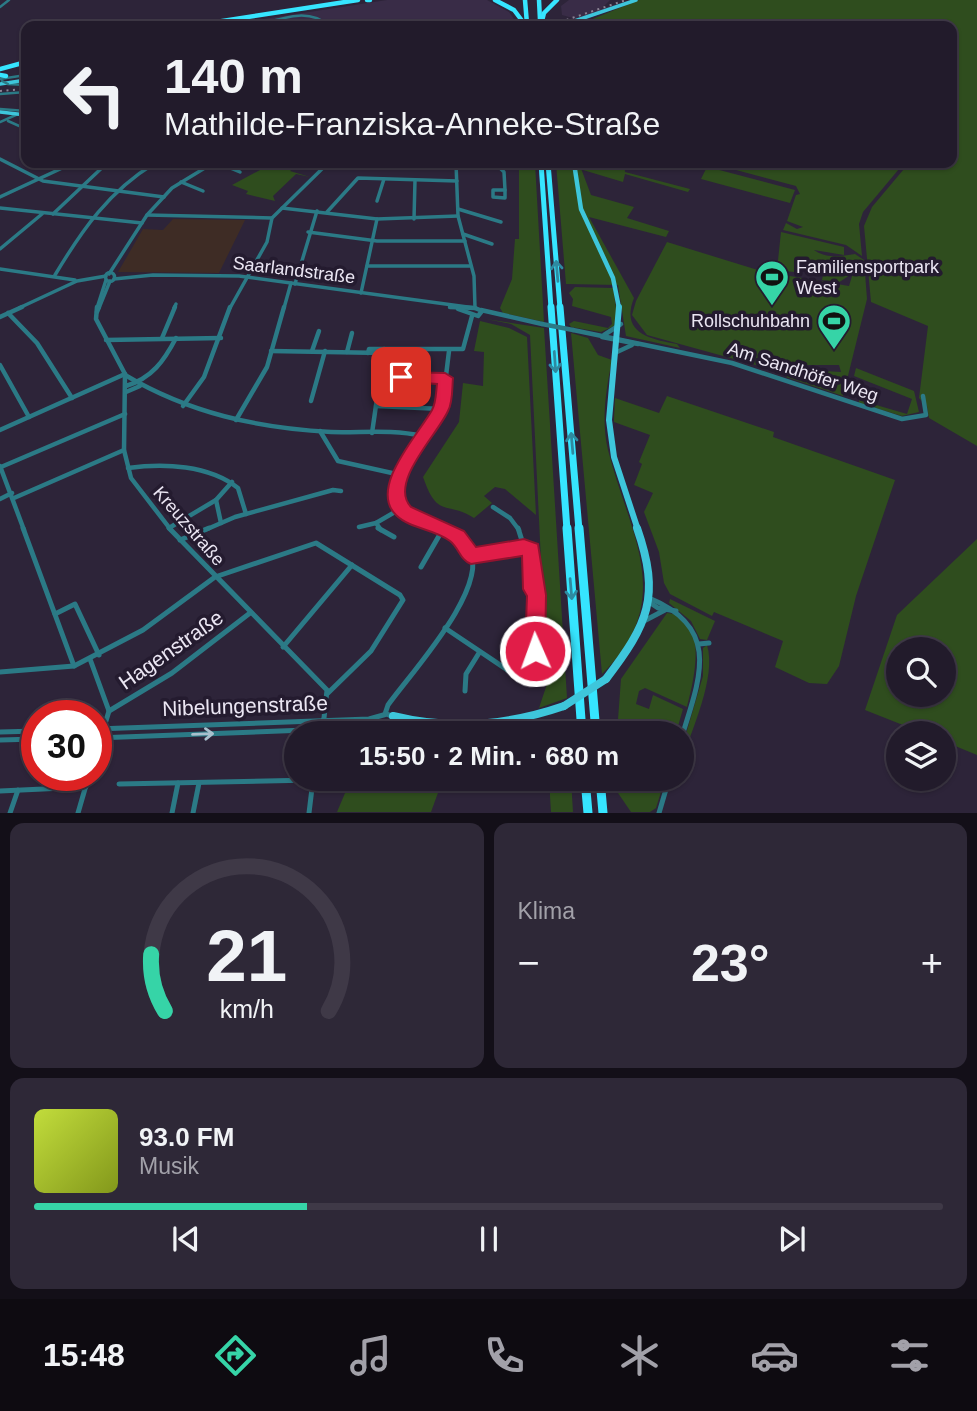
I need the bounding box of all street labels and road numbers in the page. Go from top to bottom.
street label: Saarlandstraße [232,253,356,287]
street label: Am Sandhöfer Weg [725,338,881,406]
street label: Kreuzstraße [149,482,229,570]
street label: Hagenstraße [114,605,227,694]
street label: Nibelungenstraße [162,691,328,720]

